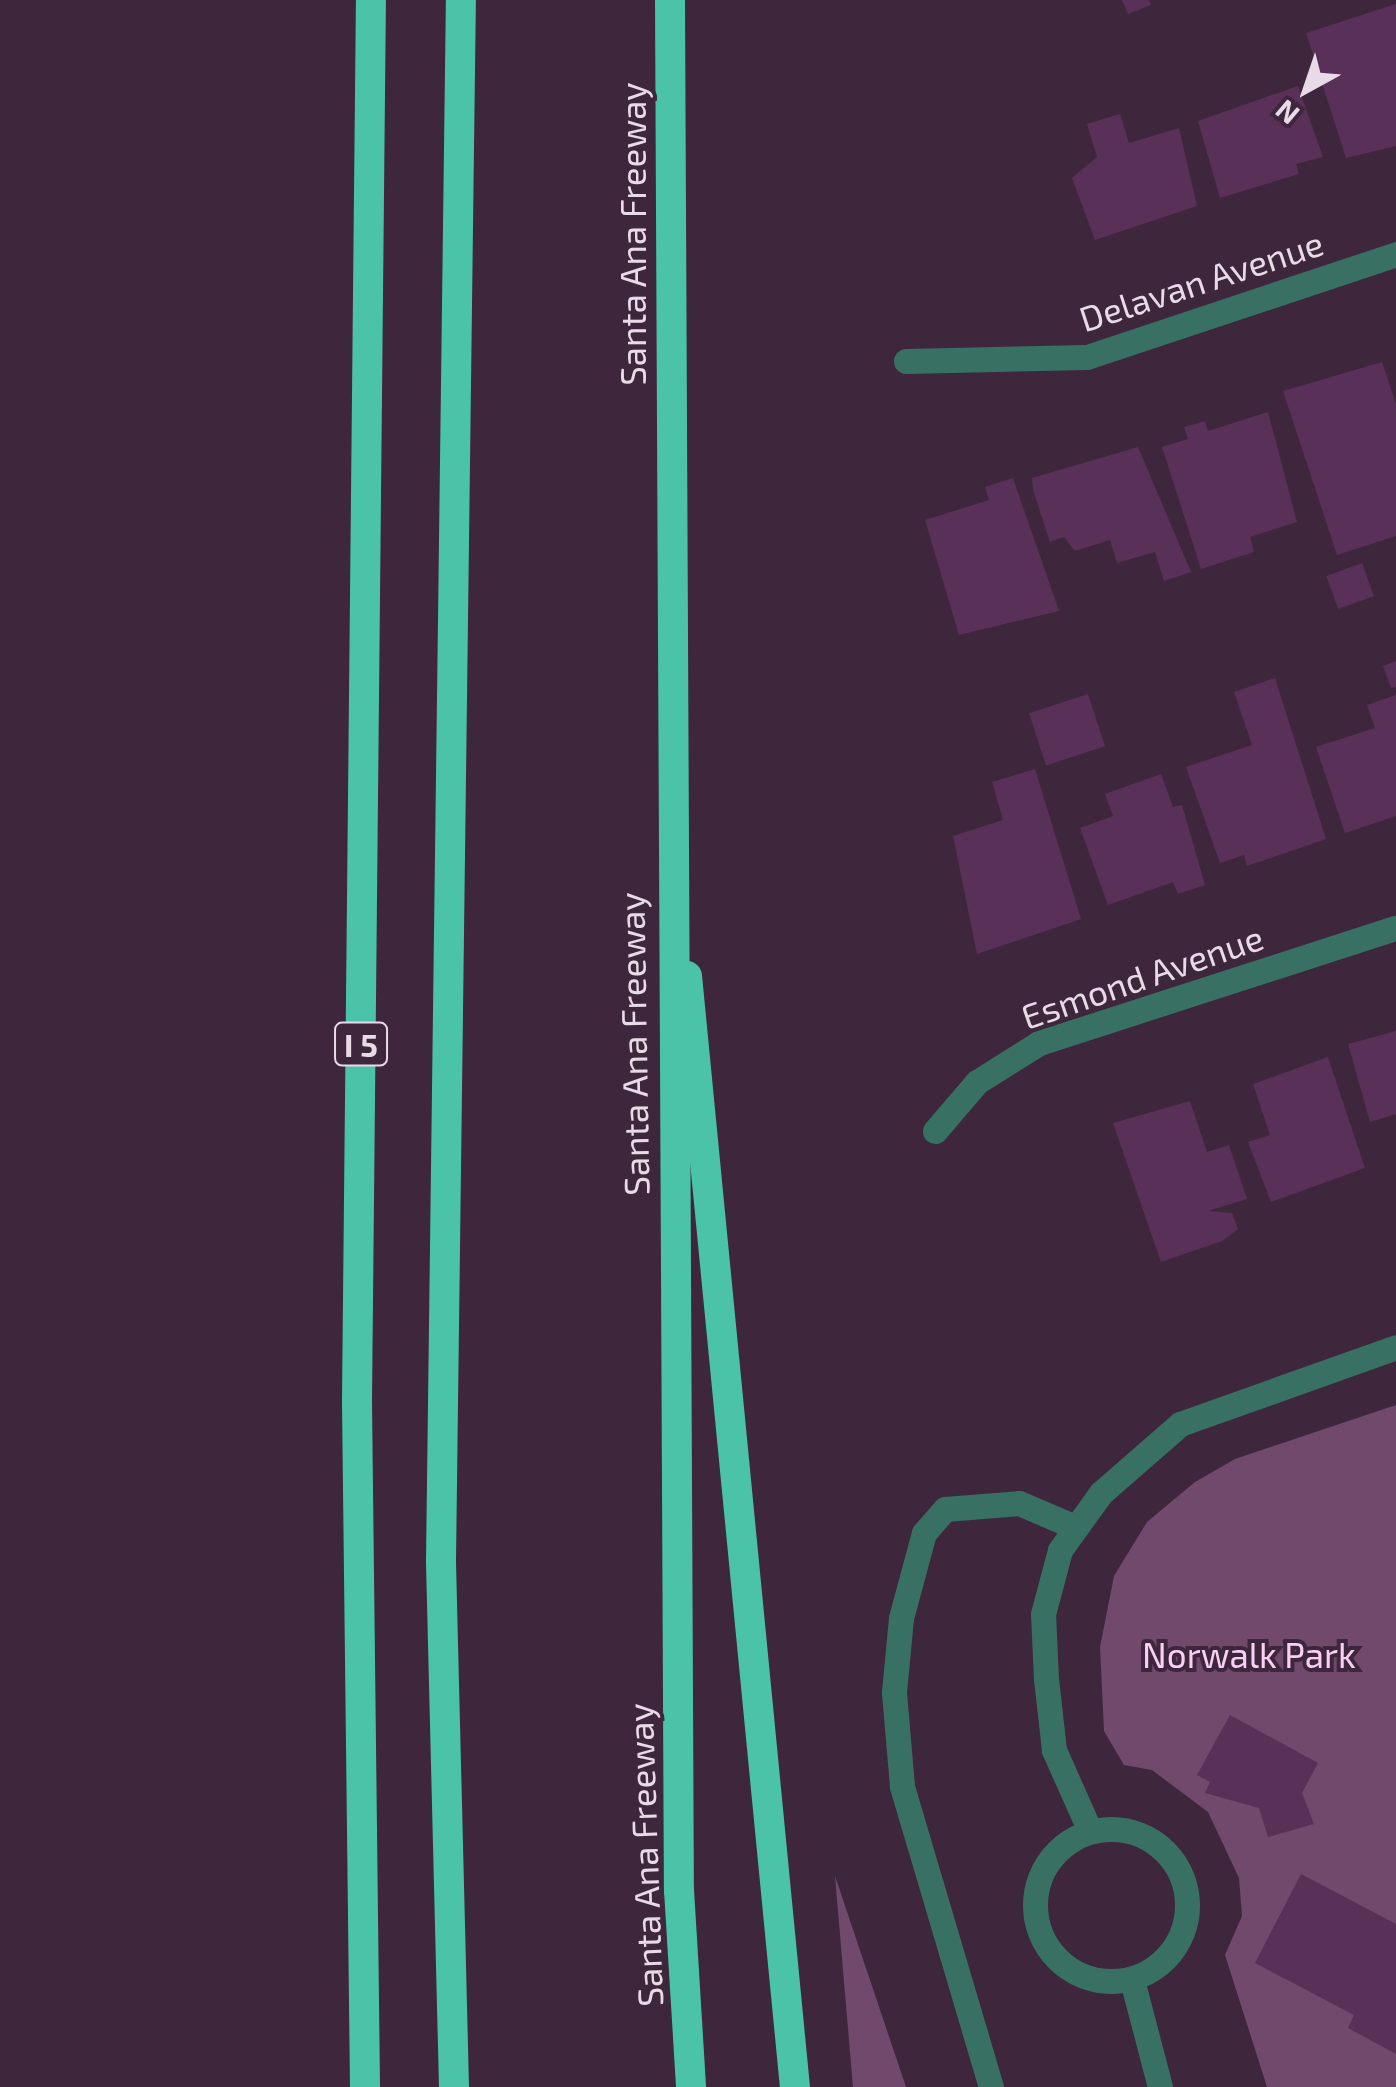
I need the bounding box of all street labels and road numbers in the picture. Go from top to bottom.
street label: Santa Ana Freeway [611,82,653,386]
street label: Delavan Avenue [1073,221,1329,339]
street label: Santa Ana Freeway [609,891,657,1197]
street label: Esmond Avenue [1015,915,1269,1037]
road number: I 5 [334,1017,388,1071]
street label: Santa Ana Freeway [618,1702,670,2008]

